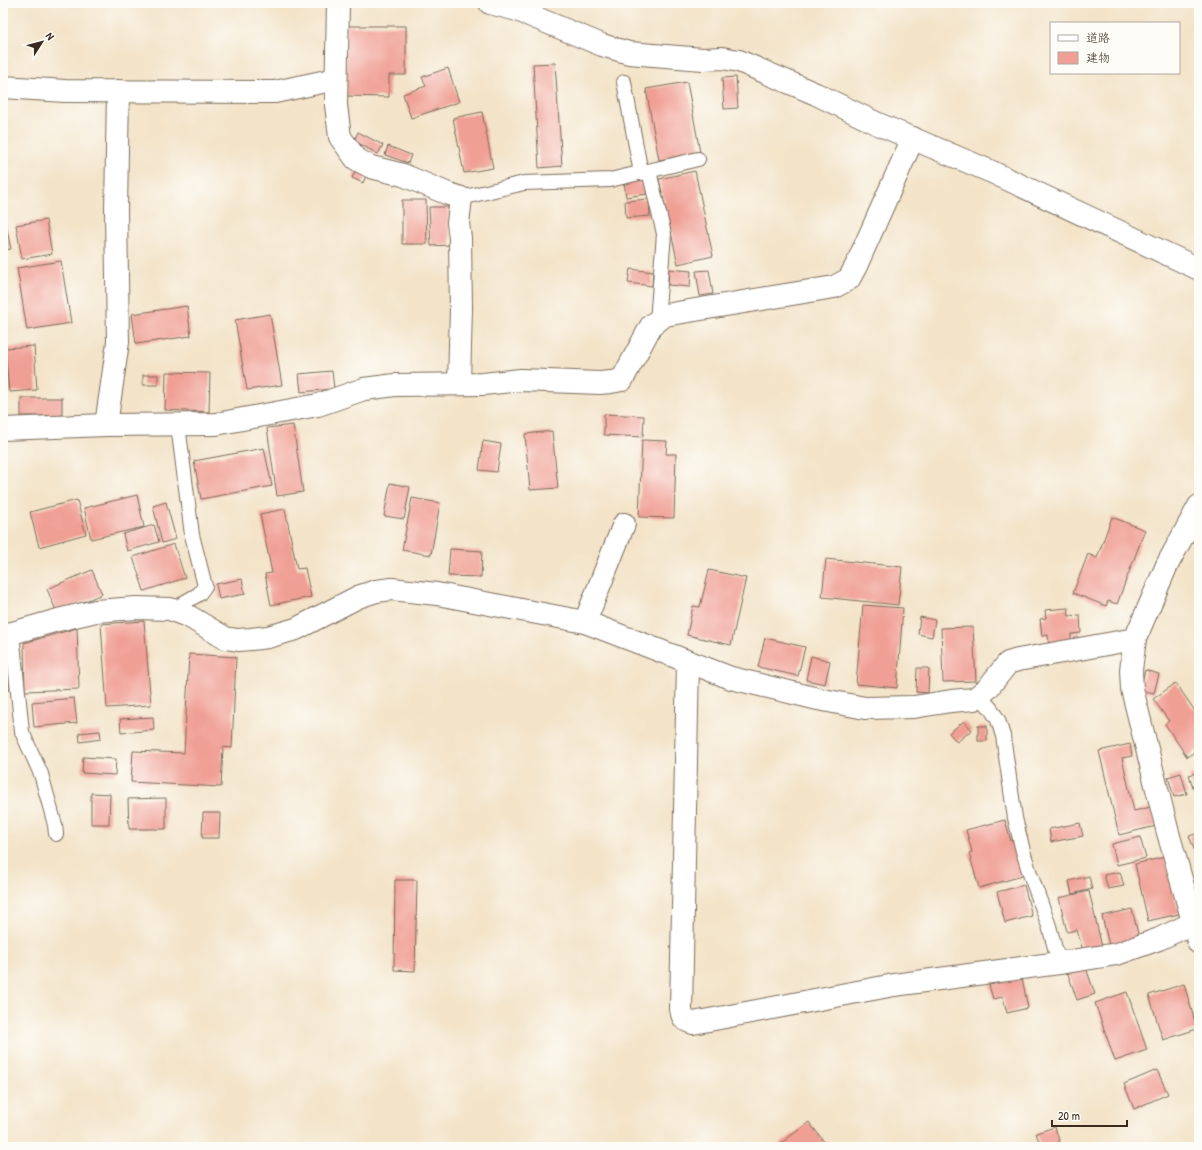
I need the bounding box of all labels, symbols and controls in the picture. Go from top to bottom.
north arrow [22,22,62,62]
legend [1050,22,1180,74]
text: 道路 [1086,29,1110,46]
text: N [43,30,58,43]
text: 建物 [1086,49,1110,66]
scale bar [1052,1102,1127,1128]
text: 20 m [1058,1107,1080,1124]

